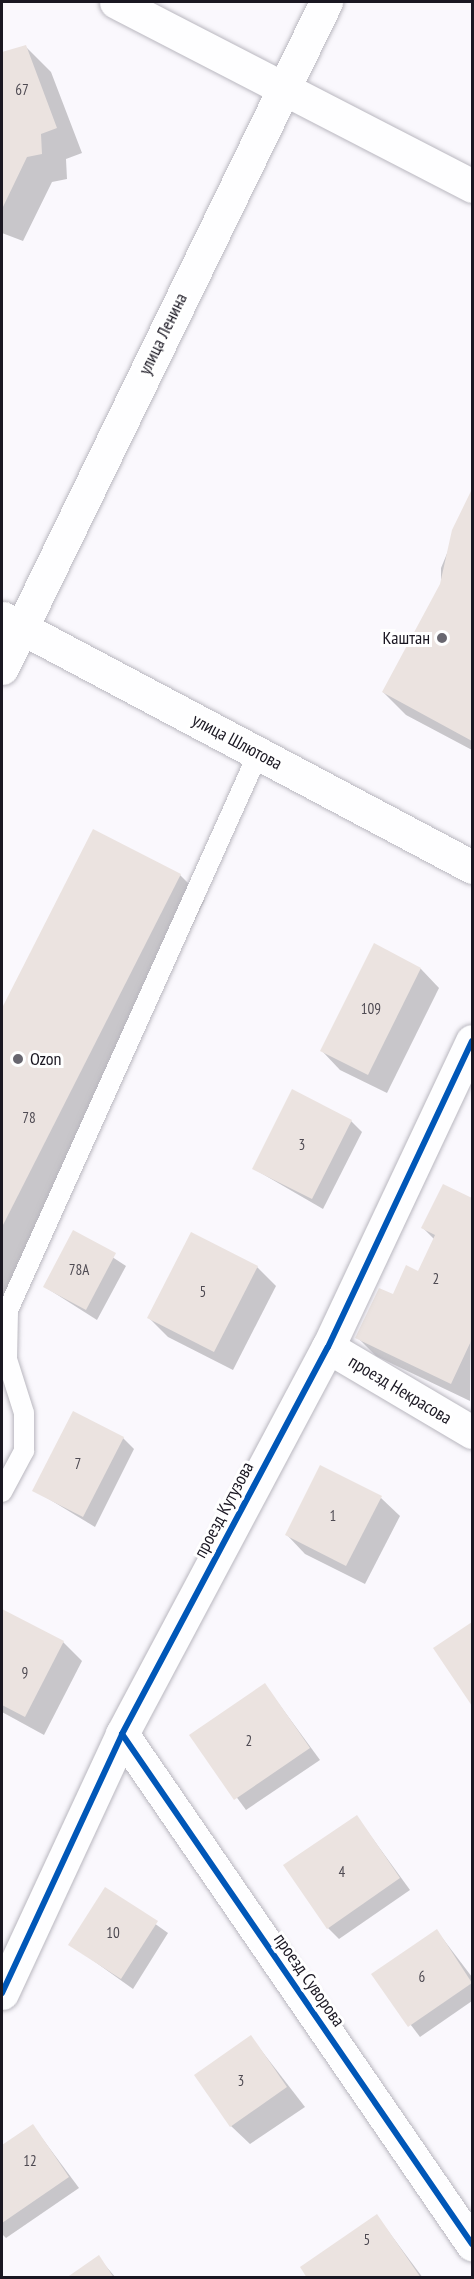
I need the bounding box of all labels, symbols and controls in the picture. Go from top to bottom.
house number: 67 [15,81,29,99]
street label: улица Ленина [134,290,192,378]
place label: Каштан [382,627,430,649]
marker: Каштан [435,631,449,645]
street label: улица Шлютова [188,709,286,775]
house number: 109 [361,1000,381,1018]
place label: Ozon [30,1048,62,1070]
marker: Ozon [11,1052,25,1066]
house number: 78 [22,1109,36,1127]
house number: 3 [299,1136,305,1154]
house number: 78А [69,1261,89,1279]
house number: 2 [433,1270,439,1288]
house number: 5 [200,1283,206,1301]
street label: проезд Некрасова [345,1351,455,1429]
house number: 7 [75,1455,81,1473]
street label: проезд Кутузова [190,1458,258,1562]
house number: 1 [330,1507,336,1525]
house number: 9 [22,1664,28,1682]
house number: 2 [246,1732,252,1750]
house number: 4 [339,1863,345,1881]
house number: 10 [106,1924,120,1942]
street label: проезд Суворова [269,1929,349,2031]
house number: 6 [419,1968,425,1986]
house number: 3 [238,2072,244,2090]
house number: 12 [23,2152,37,2170]
house number: 5 [364,2231,370,2249]

